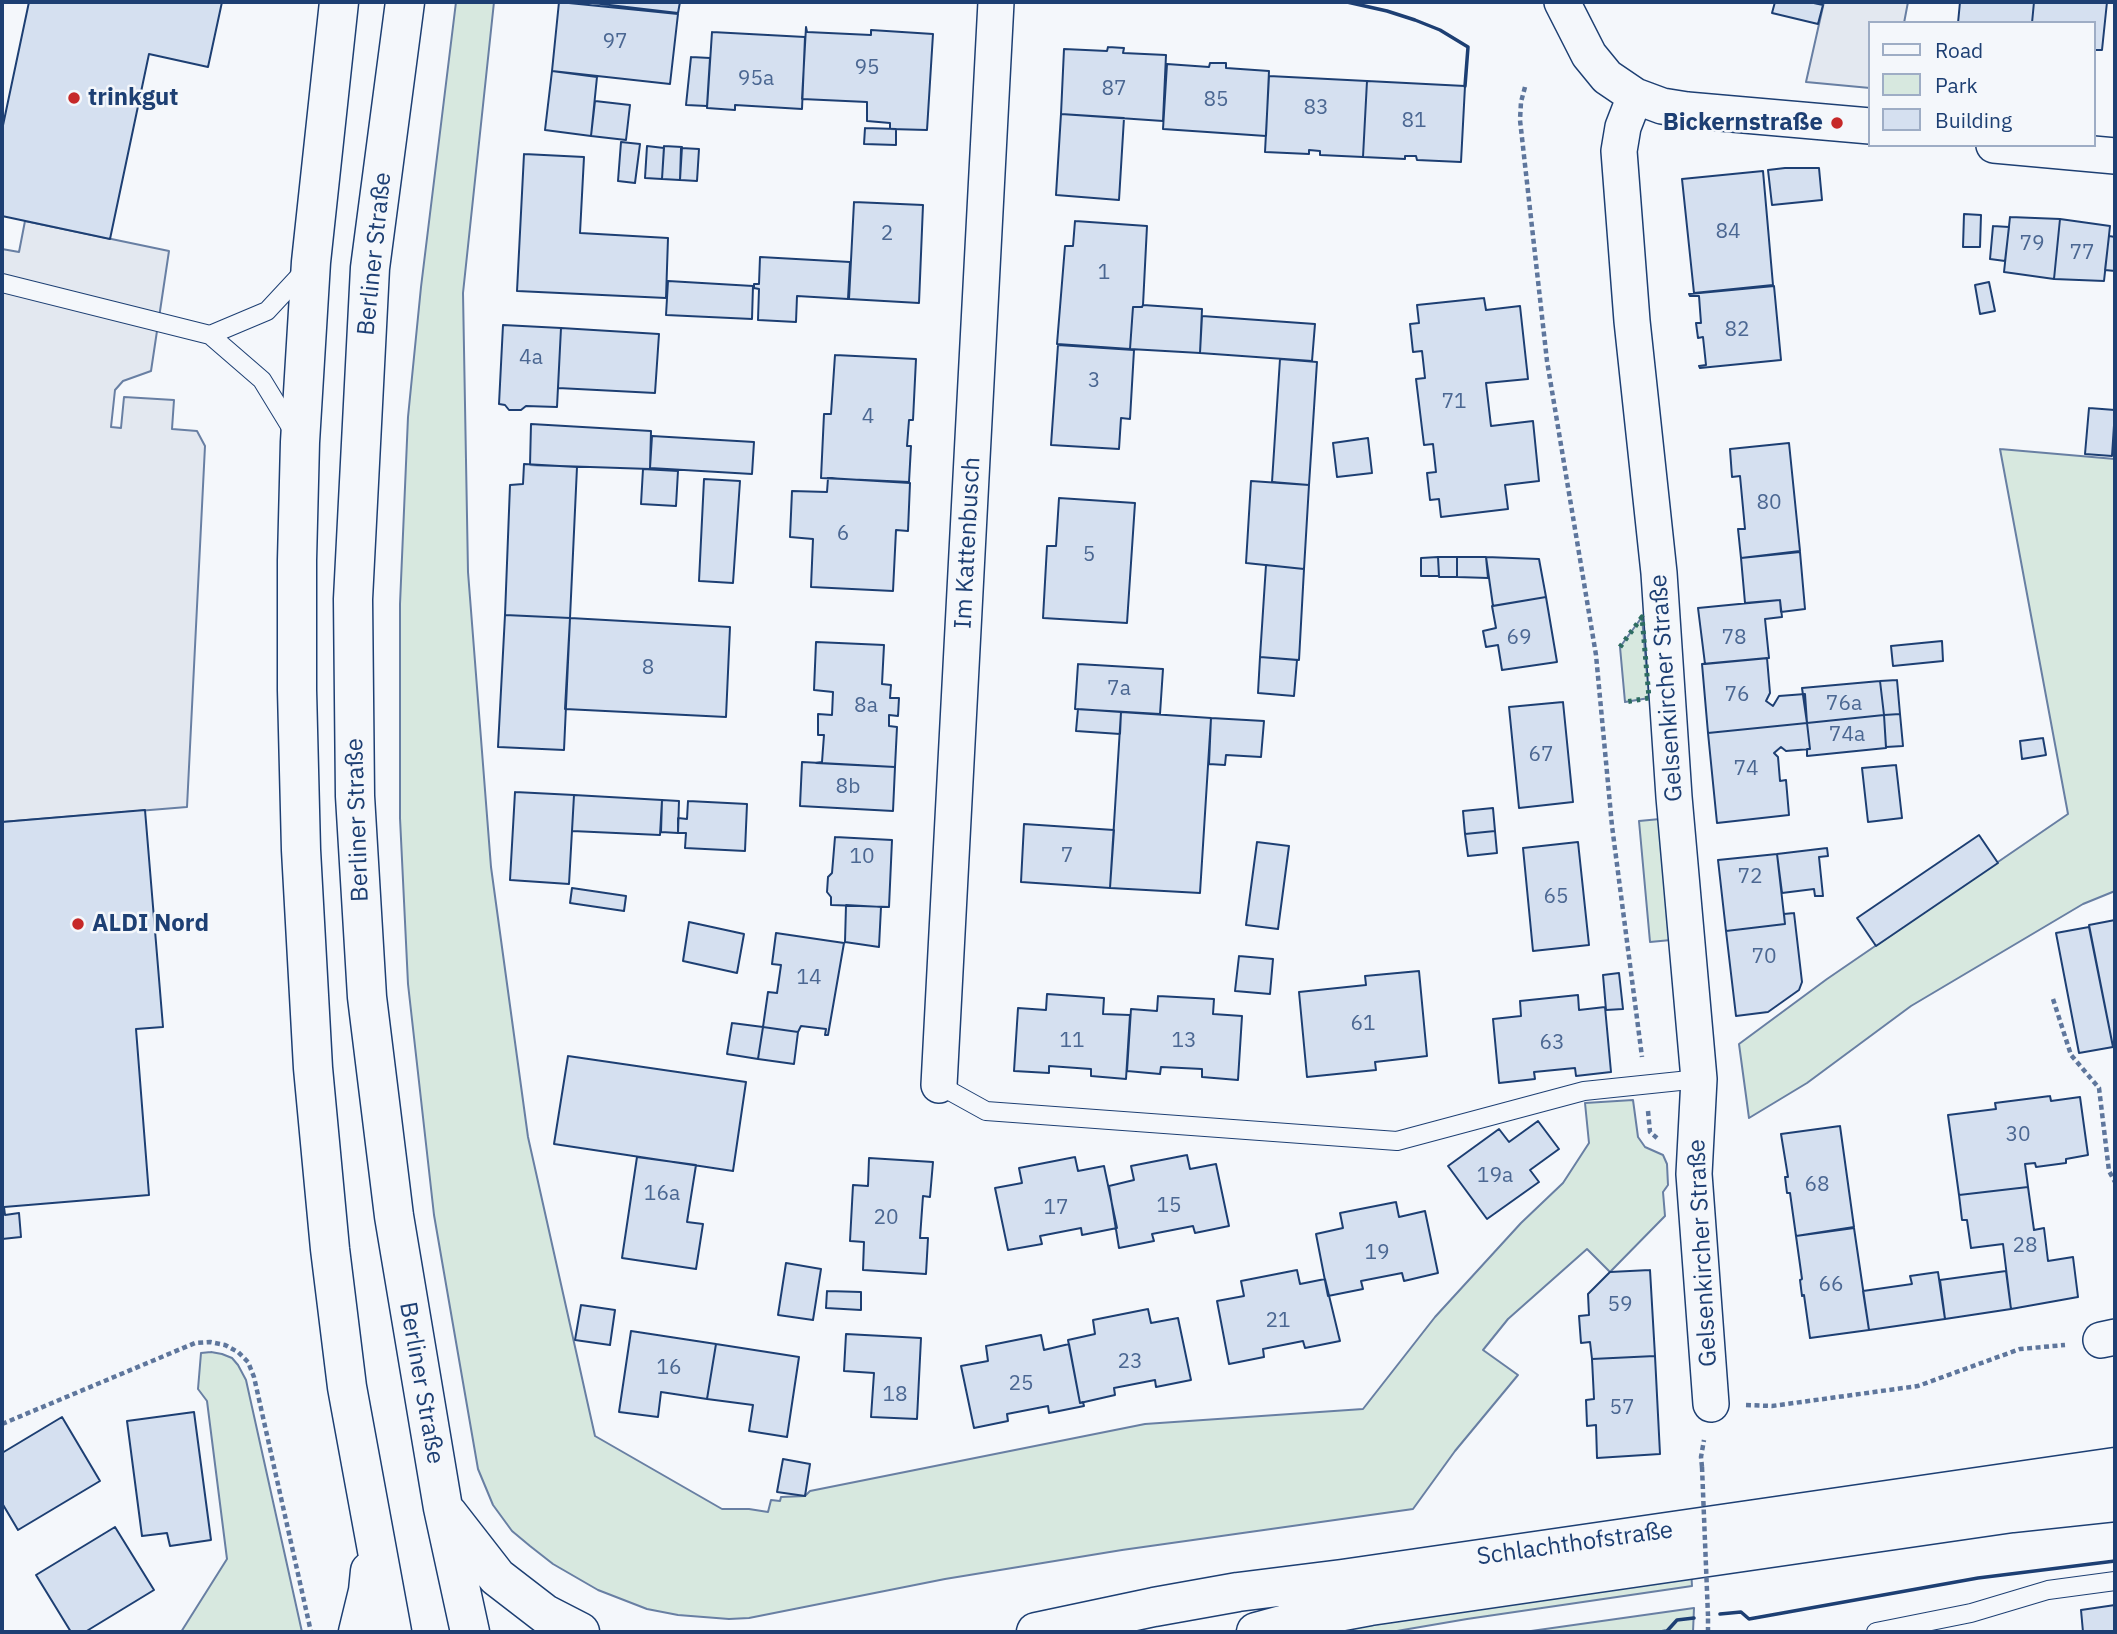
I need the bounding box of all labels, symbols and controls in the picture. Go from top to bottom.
legend [1868,21,2096,147]
house number: 97 [602,29,628,55]
text: Road [1935,36,1983,64]
house number: 95 [854,55,880,81]
house number: 95a [738,66,774,92]
text: Park [1935,71,1978,99]
house number: 87 [1101,76,1127,102]
place label: trinkgut [88,84,179,112]
house number: 85 [1203,87,1229,113]
marker: trinkgut [66,90,82,106]
house number: 83 [1303,95,1329,121]
text: Building [1935,106,2012,134]
house number: 81 [1401,108,1427,134]
place label: Bickernstraße [1663,109,1823,137]
marker: Bickernstraße [1829,115,1845,131]
street label: Berliner Straße [352,171,398,337]
house number: 84 [1715,219,1741,245]
house number: 2 [881,221,893,247]
house number: 79 [2019,231,2045,257]
house number: 77 [2069,240,2095,266]
house number: 1 [1098,260,1110,286]
house number: 82 [1724,317,1750,343]
house number: 4a [519,345,543,371]
house number: 3 [1088,368,1100,394]
house number: 71 [1441,389,1467,415]
house number: 4 [862,404,874,430]
street label: Im Kattenbusch [949,456,987,630]
house number: 80 [1756,490,1782,516]
house number: 6 [837,521,849,547]
house number: 5 [1083,542,1095,568]
street label: Gelsenkircher Straße [1645,573,1689,803]
house number: 69 [1506,625,1532,651]
house number: 78 [1721,625,1747,651]
house number: 8 [642,655,654,681]
house number: 7a [1107,676,1131,702]
house number: 76 [1724,682,1750,708]
house number: 76a [1826,691,1862,717]
house number: 8a [854,693,878,719]
house number: 74a [1829,722,1865,748]
street label: Berliner Straße [341,738,375,902]
house number: 67 [1528,742,1554,768]
house number: 74 [1733,756,1759,782]
house number: 8b [836,774,860,800]
house number: 7 [1061,843,1073,869]
house number: 10 [849,844,875,870]
house number: 72 [1737,864,1763,890]
house number: 65 [1543,884,1569,910]
place label: ALDI Nord [92,910,209,938]
marker: ALDI Nord [70,916,86,932]
house number: 70 [1751,944,1777,970]
house number: 14 [796,965,822,991]
house number: 61 [1350,1011,1376,1037]
house number: 11 [1059,1028,1085,1054]
house number: 13 [1171,1028,1197,1054]
house number: 63 [1539,1030,1565,1056]
house number: 30 [2005,1122,2031,1148]
street label: Gelsenkircher Straße [1683,1138,1723,1368]
house number: 19a [1477,1163,1513,1189]
house number: 68 [1804,1172,1830,1198]
house number: 16a [644,1181,680,1207]
house number: 15 [1156,1193,1182,1219]
house number: 17 [1043,1195,1069,1221]
house number: 20 [873,1205,899,1231]
house number: 28 [2012,1233,2038,1259]
house number: 19 [1364,1240,1390,1266]
house number: 66 [1818,1272,1844,1298]
house number: 59 [1607,1292,1633,1318]
street label: Berliner Straße [393,1300,449,1466]
house number: 21 [1265,1308,1291,1334]
house number: 23 [1117,1349,1143,1375]
house number: 16 [656,1355,682,1381]
house number: 25 [1008,1371,1034,1397]
house number: 18 [882,1382,908,1408]
house number: 57 [1609,1395,1635,1421]
street label: Schlachthofstraße [1475,1516,1675,1572]

